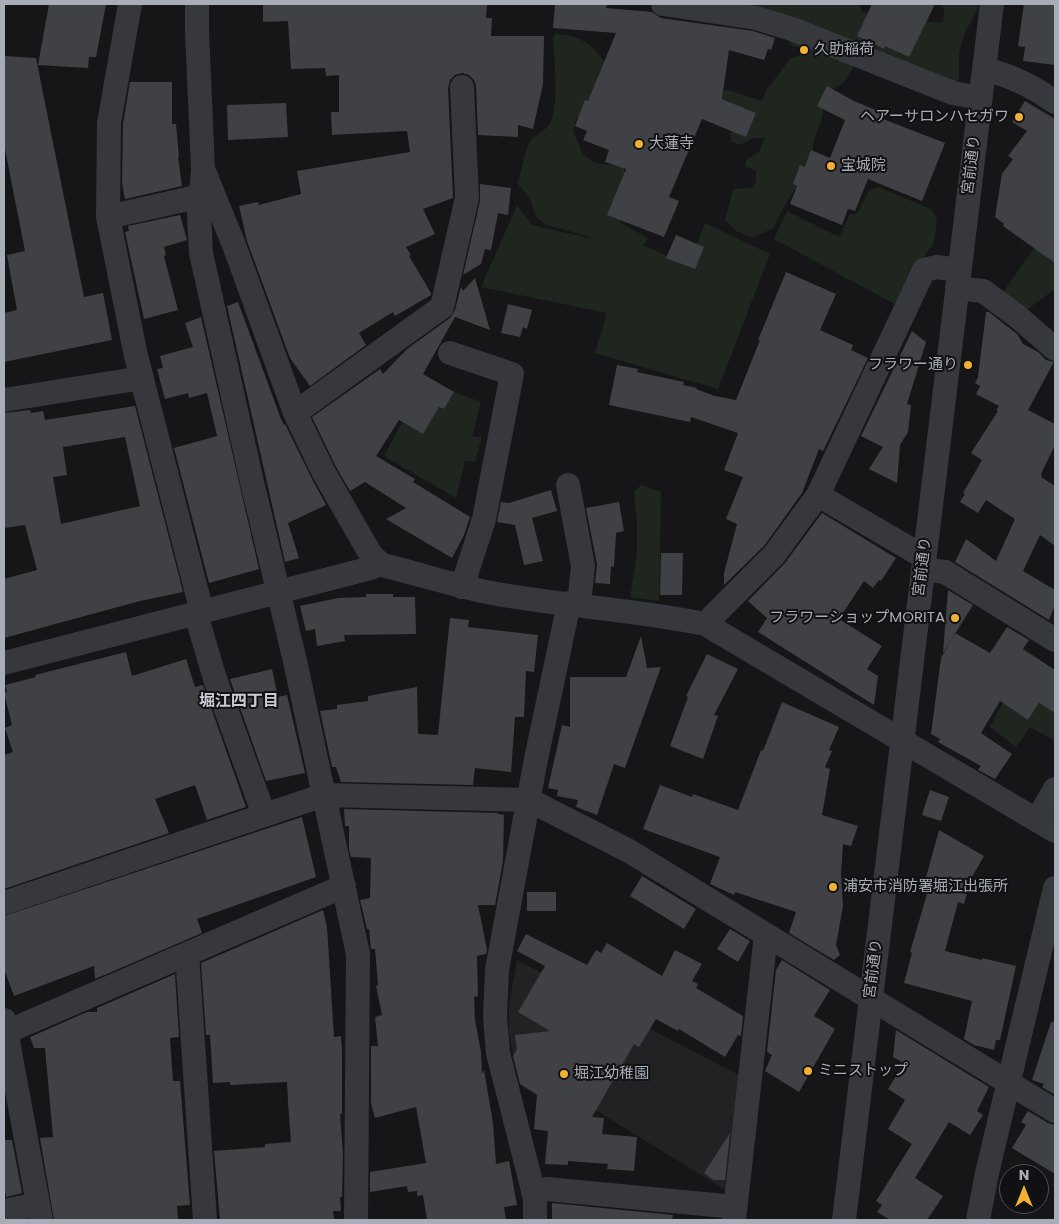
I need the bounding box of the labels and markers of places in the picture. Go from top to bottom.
place label: 久助稲荷 [814,41,874,59]
marker: 久助稲荷 [798,44,810,56]
place label: ヘアーサロンハセガワ [860,108,1009,126]
marker: ヘアーサロンハセガワ [1013,111,1025,123]
place label: 大蓮寺 [649,135,694,153]
marker: 大蓮寺 [633,138,645,150]
place label: 宝城院 [841,157,886,175]
marker: 宝城院 [825,160,837,172]
place label: フラワー通り [868,356,958,374]
marker: フラワー通り [962,359,974,371]
place label: フラワーショップMORITA [769,609,945,627]
marker: フラワーショップMORITA [949,612,961,624]
place label: 浦安市消防署堀江出張所 [843,878,1008,896]
marker: 浦安市消防署堀江出張所 [827,881,839,893]
place label: ミニストップ [818,1062,908,1080]
place label: 堀江幼稚園 [574,1065,649,1083]
marker: ミニストップ [802,1065,814,1077]
marker: 堀江幼稚園 [558,1068,570,1080]

